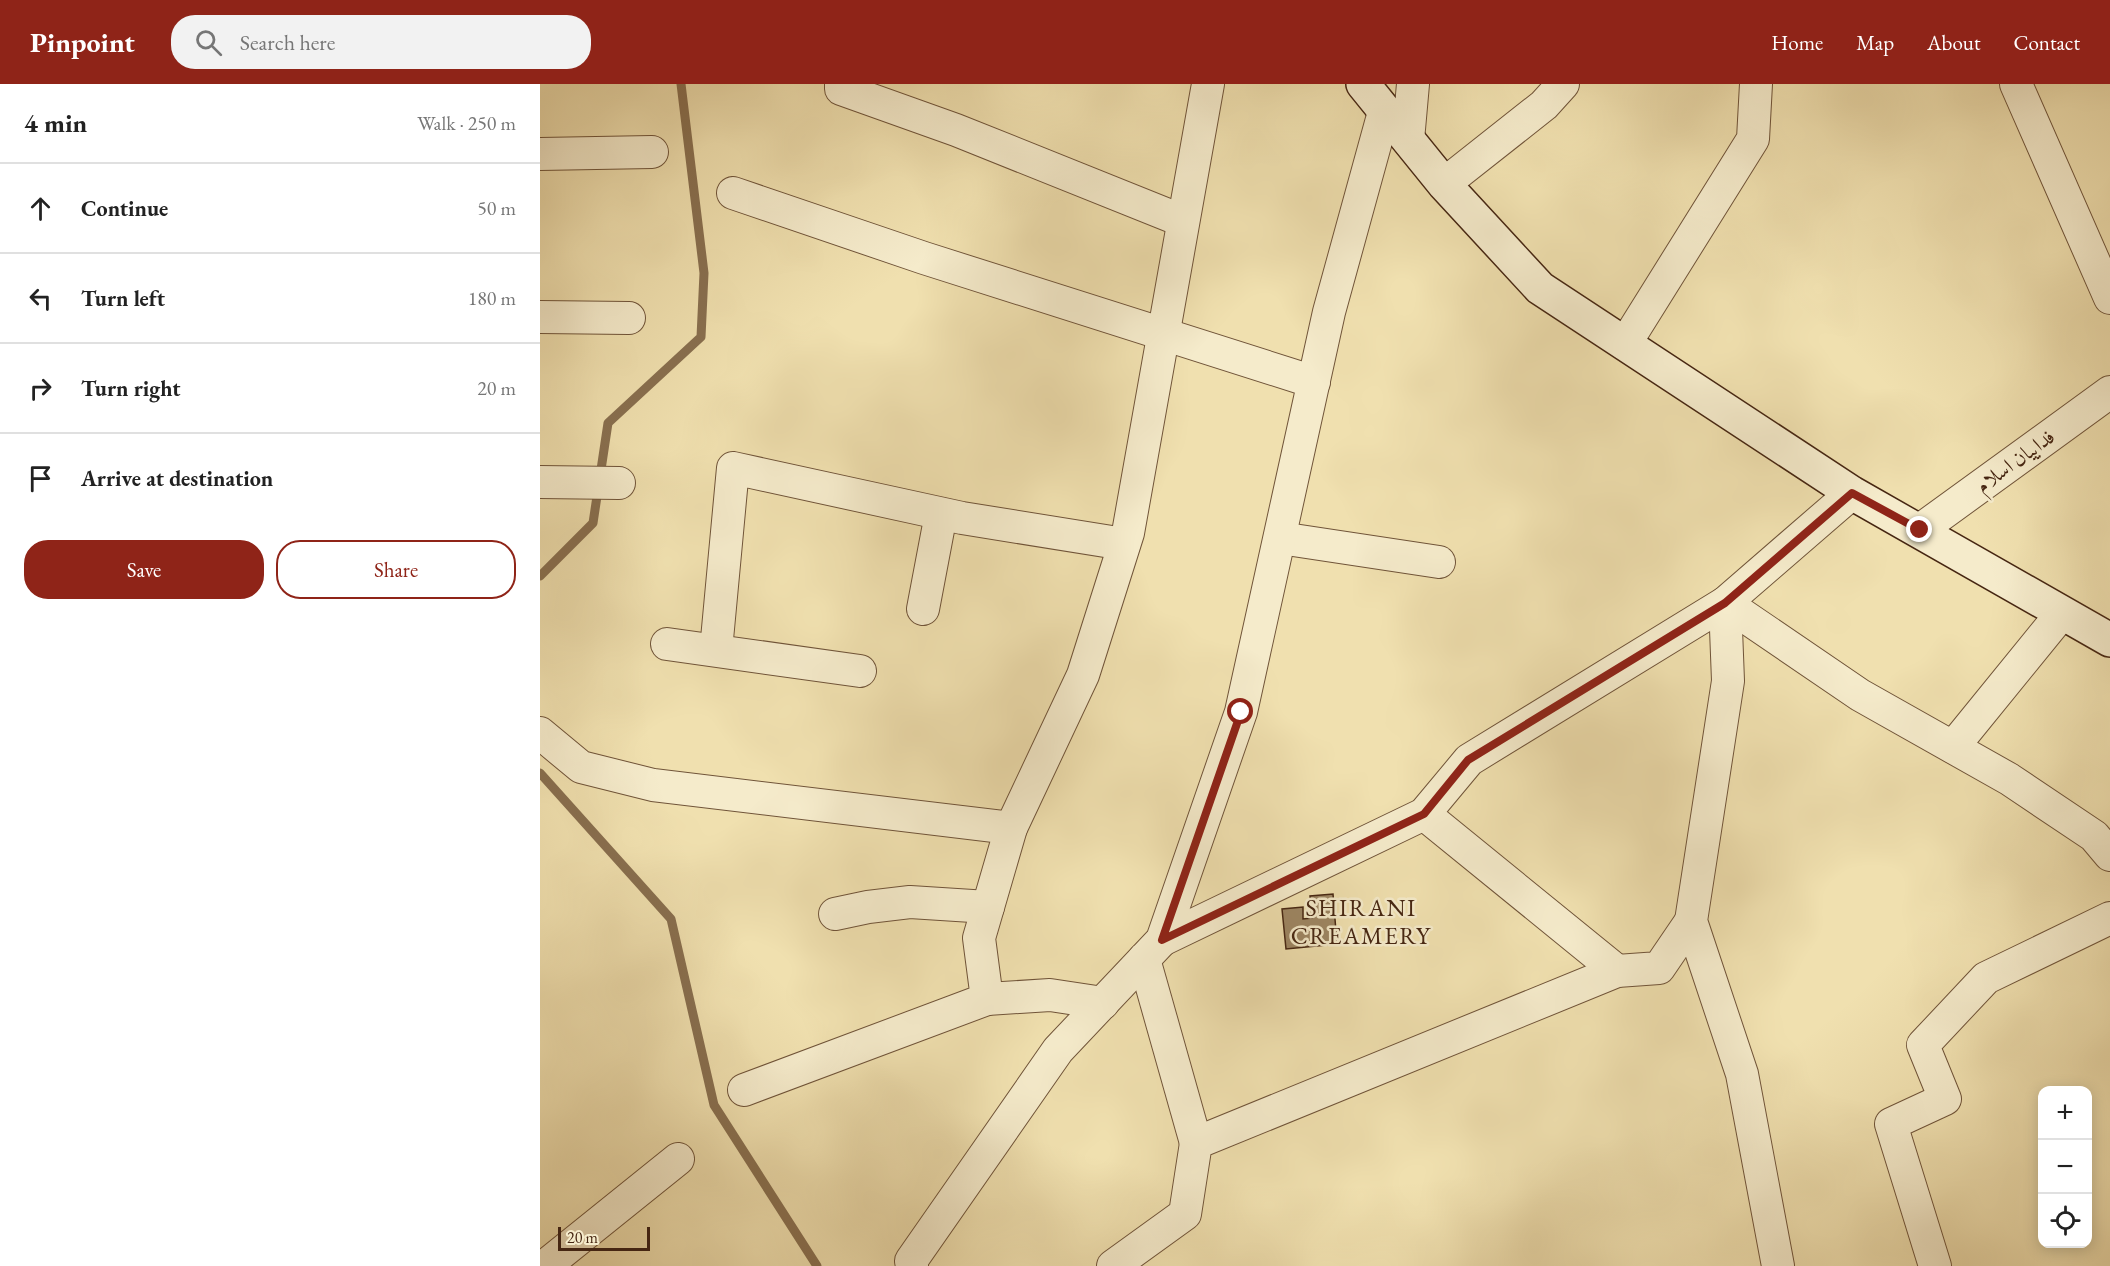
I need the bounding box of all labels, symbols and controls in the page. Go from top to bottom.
search box [171,15,591,69]
text: Pinpoint [30,24,135,60]
icon: search [192,26,225,59]
text: Search here [240,28,335,57]
text: Home [1771,29,1823,56]
text: Map [1856,29,1894,56]
text: About [1927,29,1980,56]
text: Contact [2013,29,2080,56]
text: 4 min [24,106,87,140]
text: Walk · 250 m [417,110,516,136]
icon: ahead [24,192,57,225]
text: Continue [81,194,168,223]
text: 50 m [477,195,516,221]
icon: left [24,282,57,315]
text: Turn left [81,284,165,313]
text: 180 m [468,285,516,311]
icon: right [24,372,57,405]
text: Turn right [81,374,180,403]
text: 20 m [477,375,516,401]
street label: فداییان اسلام [1970,423,2063,503]
icon: arrive [24,462,57,495]
text: Arrive at destination [81,464,273,493]
route end [1906,516,1932,542]
button: Save [24,540,264,599]
button: Share [276,540,516,599]
route start [1227,698,1253,724]
district label: SHIRANI CREAMERY [1291,892,1431,951]
map controls [2038,1086,2092,1248]
button: + [2038,1086,2092,1140]
button: − [2038,1140,2092,1194]
button: locate [2038,1194,2092,1248]
scale bar [558,1224,650,1252]
text: 20 m [567,1227,598,1248]

